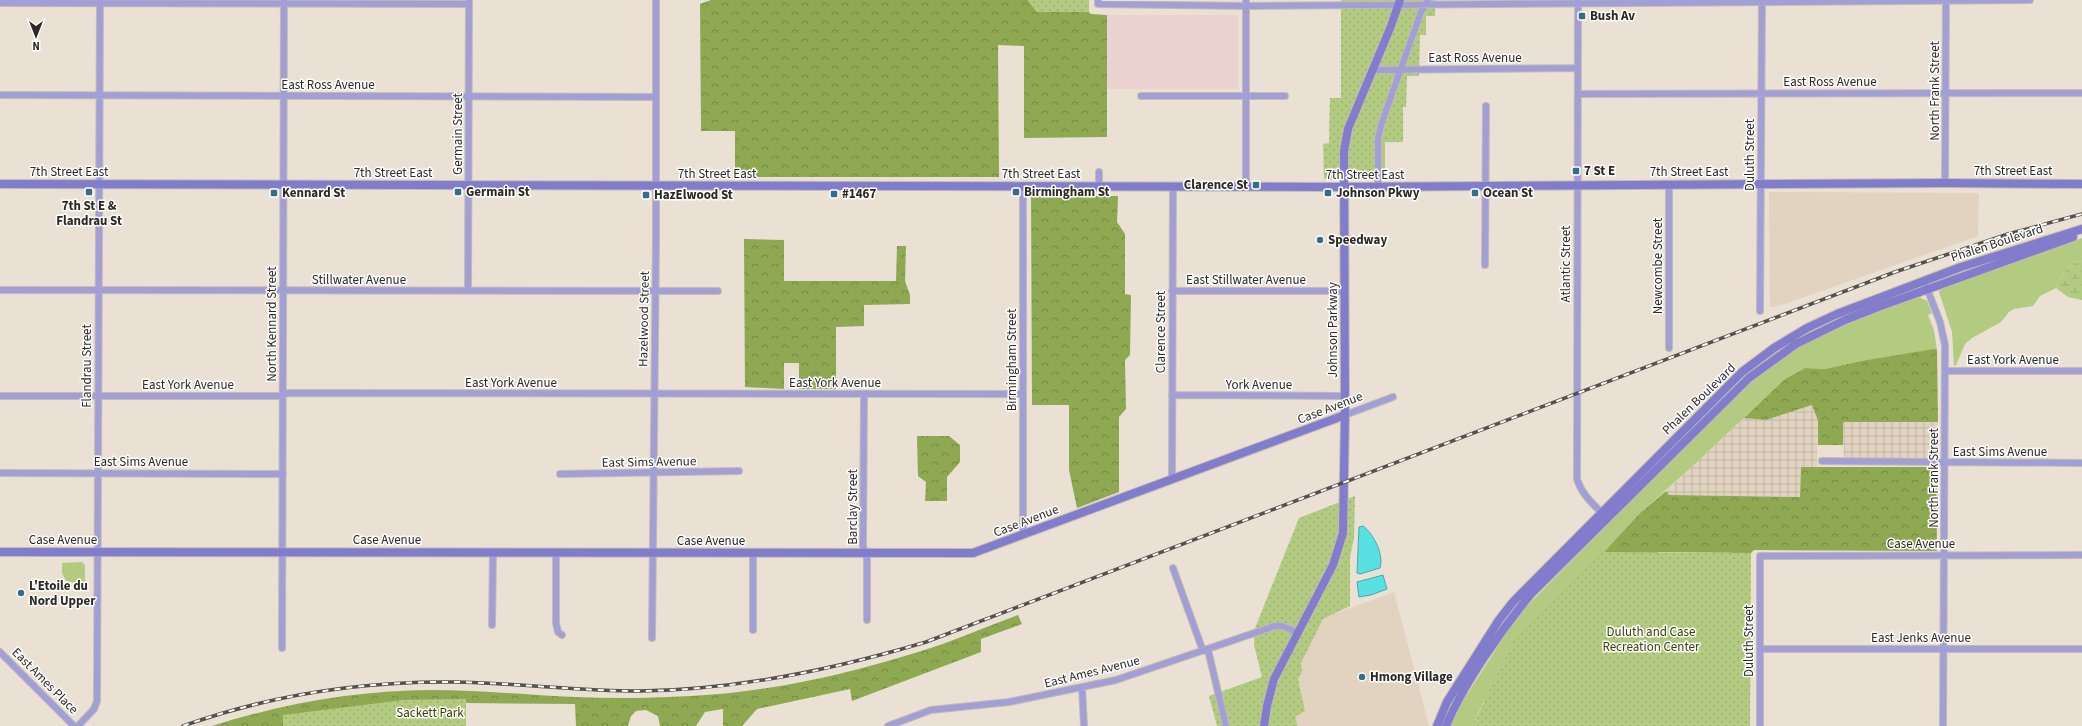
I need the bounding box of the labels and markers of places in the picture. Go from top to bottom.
place label: Bush Av [1590,7,1635,25]
marker: Bush Av [1577,11,1587,21]
place label: 7 St E [1584,162,1615,180]
marker: 7 St E [1571,166,1581,176]
place label: Clarence St [1184,176,1248,194]
marker: Clarence St [1251,180,1261,190]
place label: Germain St [466,183,530,201]
place label: Birmingham St [1024,183,1110,201]
place label: Kennard St [282,184,345,202]
place label: Johnson Pkwy [1336,184,1420,202]
place label: Ocean St [1483,184,1533,202]
place label: #1467 [842,185,876,203]
place label: HazElwood St [654,186,733,204]
marker: 7th St E & Flandrau St [84,187,94,197]
marker: Germain St [453,187,463,197]
marker: Birmingham St [1011,187,1021,197]
marker: Kennard St [269,188,279,198]
marker: Johnson Pkwy [1323,188,1333,198]
marker: Ocean St [1470,188,1480,198]
marker: #1467 [829,189,839,199]
marker: HazElwood St [641,190,651,200]
place label: 7th St E & Flandrau St [56,197,122,230]
place label: Speedway [1328,231,1387,249]
marker: Speedway [1315,235,1325,245]
place label: L'Etoile du Nord Upper [29,577,96,610]
marker: L'Etoile du Nord Upper [16,588,26,598]
place label: Hmong Village [1370,668,1453,686]
marker: Hmong Village [1357,672,1367,682]

